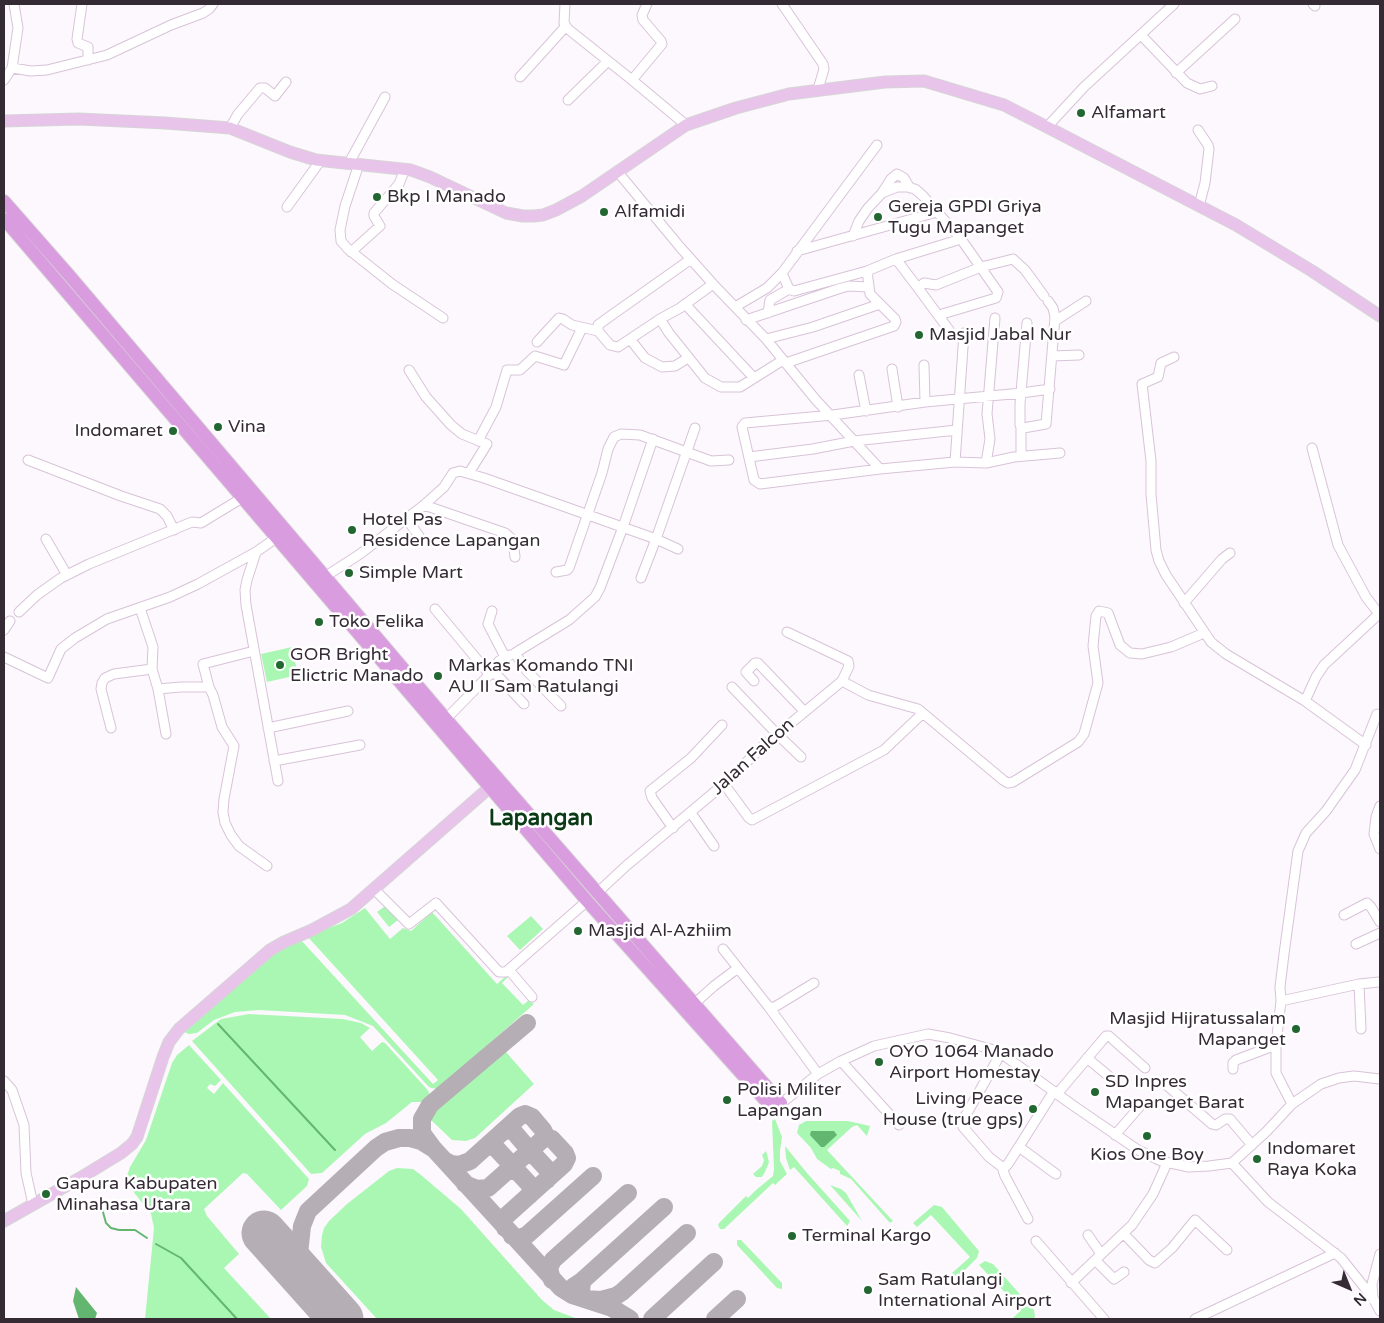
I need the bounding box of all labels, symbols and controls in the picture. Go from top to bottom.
place label: Alfamart [1091,102,1166,124]
marker: Alfamart [1075,107,1087,119]
place label: Bkp I Manado [387,186,506,208]
marker: Bkp I Manado [371,191,383,203]
place label: Gereja GPDI Griya Tugu Mapanget [888,196,1042,238]
place label: Alfamidi [614,201,685,223]
marker: Alfamidi [598,206,610,218]
marker: Gereja GPDI Griya Tugu Mapanget [872,211,884,223]
place label: Masjid Jabal Nur [929,324,1071,346]
marker: Masjid Jabal Nur [913,329,925,341]
place label: Vina [228,416,266,438]
place label: Indomaret [74,420,163,442]
marker: Vina [212,421,224,433]
marker: Indomaret [167,425,179,437]
place label: Hotel Pas Residence Lapangan [362,509,540,552]
marker: Hotel Pas Residence Lapangan [346,524,358,536]
place label: Simple Mart [359,562,463,584]
marker: Simple Mart [343,567,355,579]
place label: Toko Felika [329,611,424,633]
marker: Toko Felika [313,616,325,628]
place label: GOR Bright Elictric Manado [290,644,423,686]
place label: Markas Komando TNI AU II Sam Ratulangi [448,655,634,698]
marker: GOR Bright Elictric Manado [274,659,286,671]
marker: Markas Komando TNI AU II Sam Ratulangi [432,670,444,682]
street label: Jalan Falcon [707,714,799,800]
district label: Lapangan [489,806,593,832]
place label: Masjid Al-Azhiim [588,920,732,942]
marker: Masjid Al-Azhiim [572,925,584,937]
place label: Masjid Hijratussalam Mapanget [1109,1008,1286,1050]
marker: Masjid Hijratussalam Mapanget [1290,1023,1302,1035]
place label: OYO 1064 Manado Airport Homestay [889,1041,1054,1084]
marker: OYO 1064 Manado Airport Homestay [873,1056,885,1068]
place label: SD Inpres Mapanget Barat [1105,1071,1244,1114]
place label: Polisi Militer Lapangan [737,1079,841,1122]
marker: SD Inpres Mapanget Barat [1089,1086,1101,1098]
place label: Living Peace House (true gps) [883,1088,1023,1130]
marker: Polisi Militer Lapangan [721,1094,733,1106]
marker: Living Peace House (true gps) [1027,1103,1039,1115]
marker: Kios One Boy [1141,1130,1153,1142]
place label: Indomaret Raya Koka [1267,1138,1357,1180]
place label: Kios One Boy [1090,1144,1204,1166]
marker: Indomaret Raya Koka [1251,1153,1263,1165]
place label: Gapura Kabupaten Minahasa Utara [56,1173,217,1216]
marker: Gapura Kabupaten Minahasa Utara [40,1188,52,1200]
place label: Terminal Kargo [802,1225,931,1247]
marker: Terminal Kargo [786,1230,798,1242]
north arrow [1324,1263,1374,1313]
place label: Sam Ratulangi International Airport [878,1269,1052,1312]
marker: Sam Ratulangi International Airport [862,1284,874,1296]
text: N [1350,1289,1370,1309]

